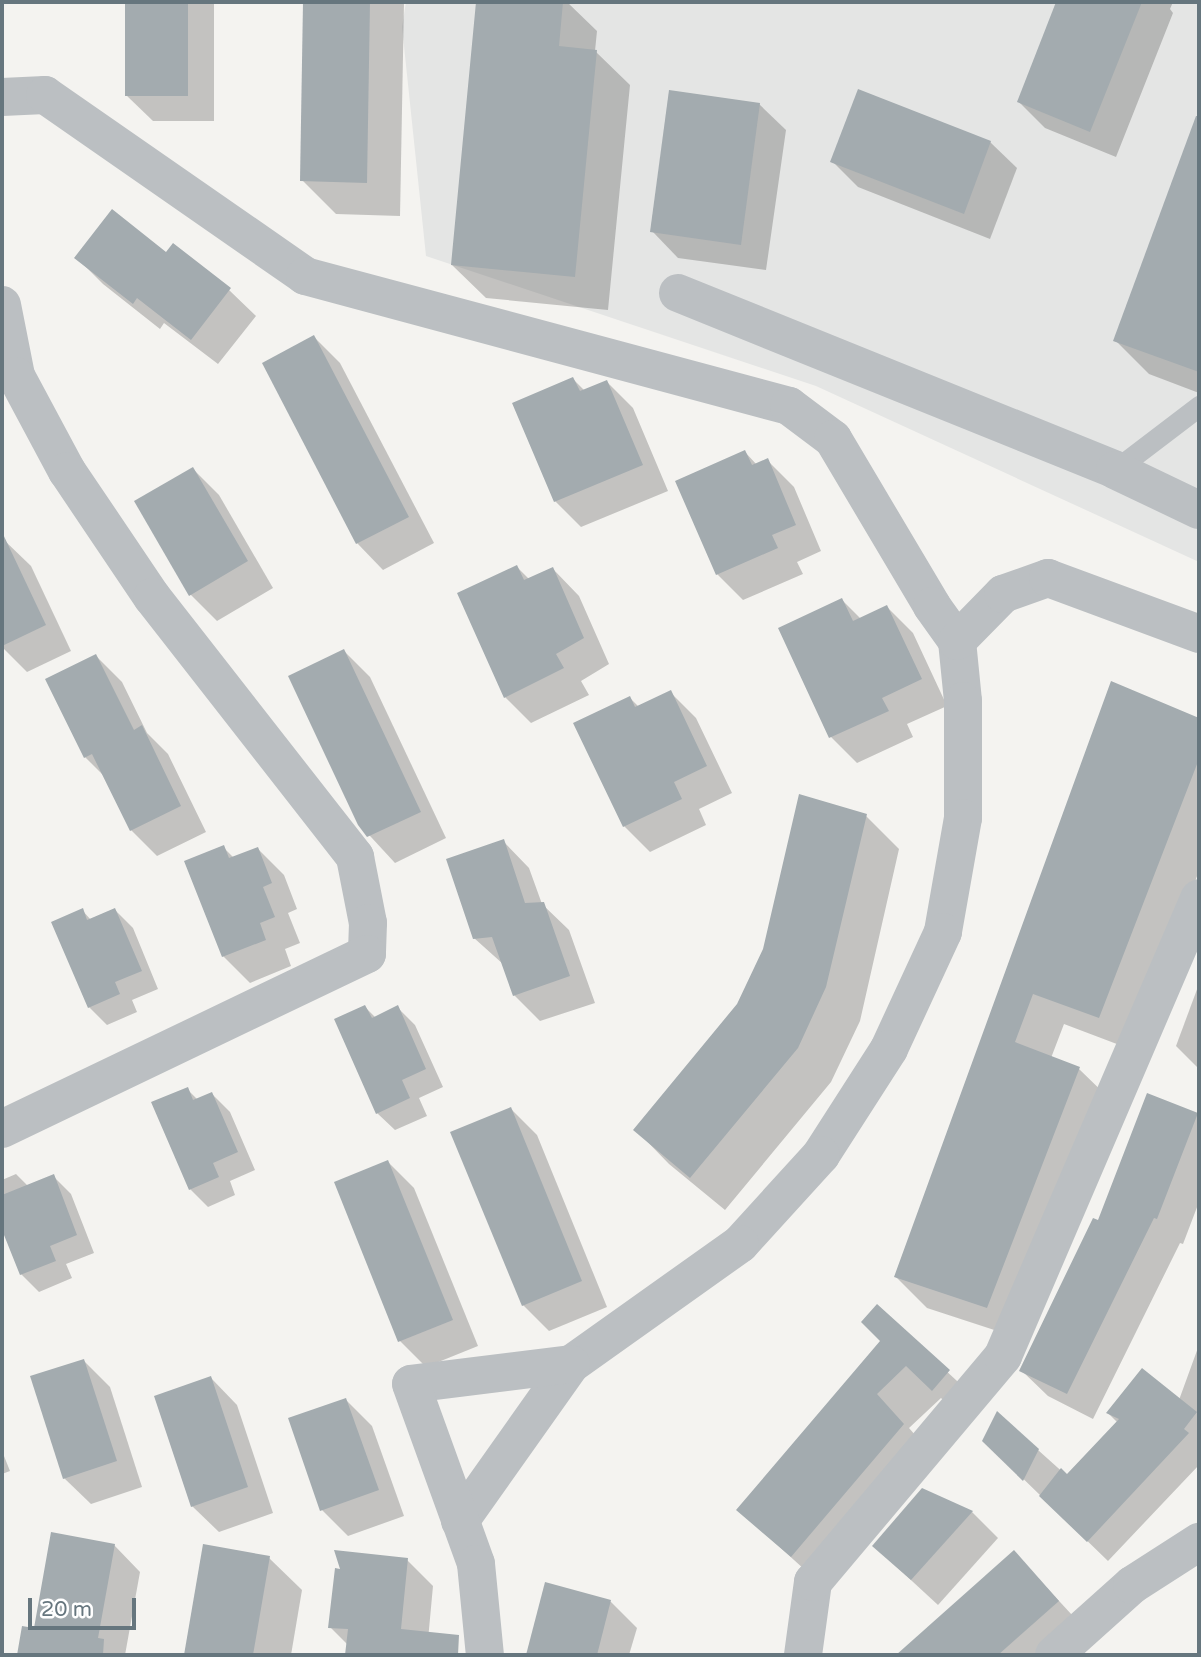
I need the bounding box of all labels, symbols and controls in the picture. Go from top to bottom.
scale bar [32,1584,140,1628]
text: 20 m [41,1597,92,1622]

